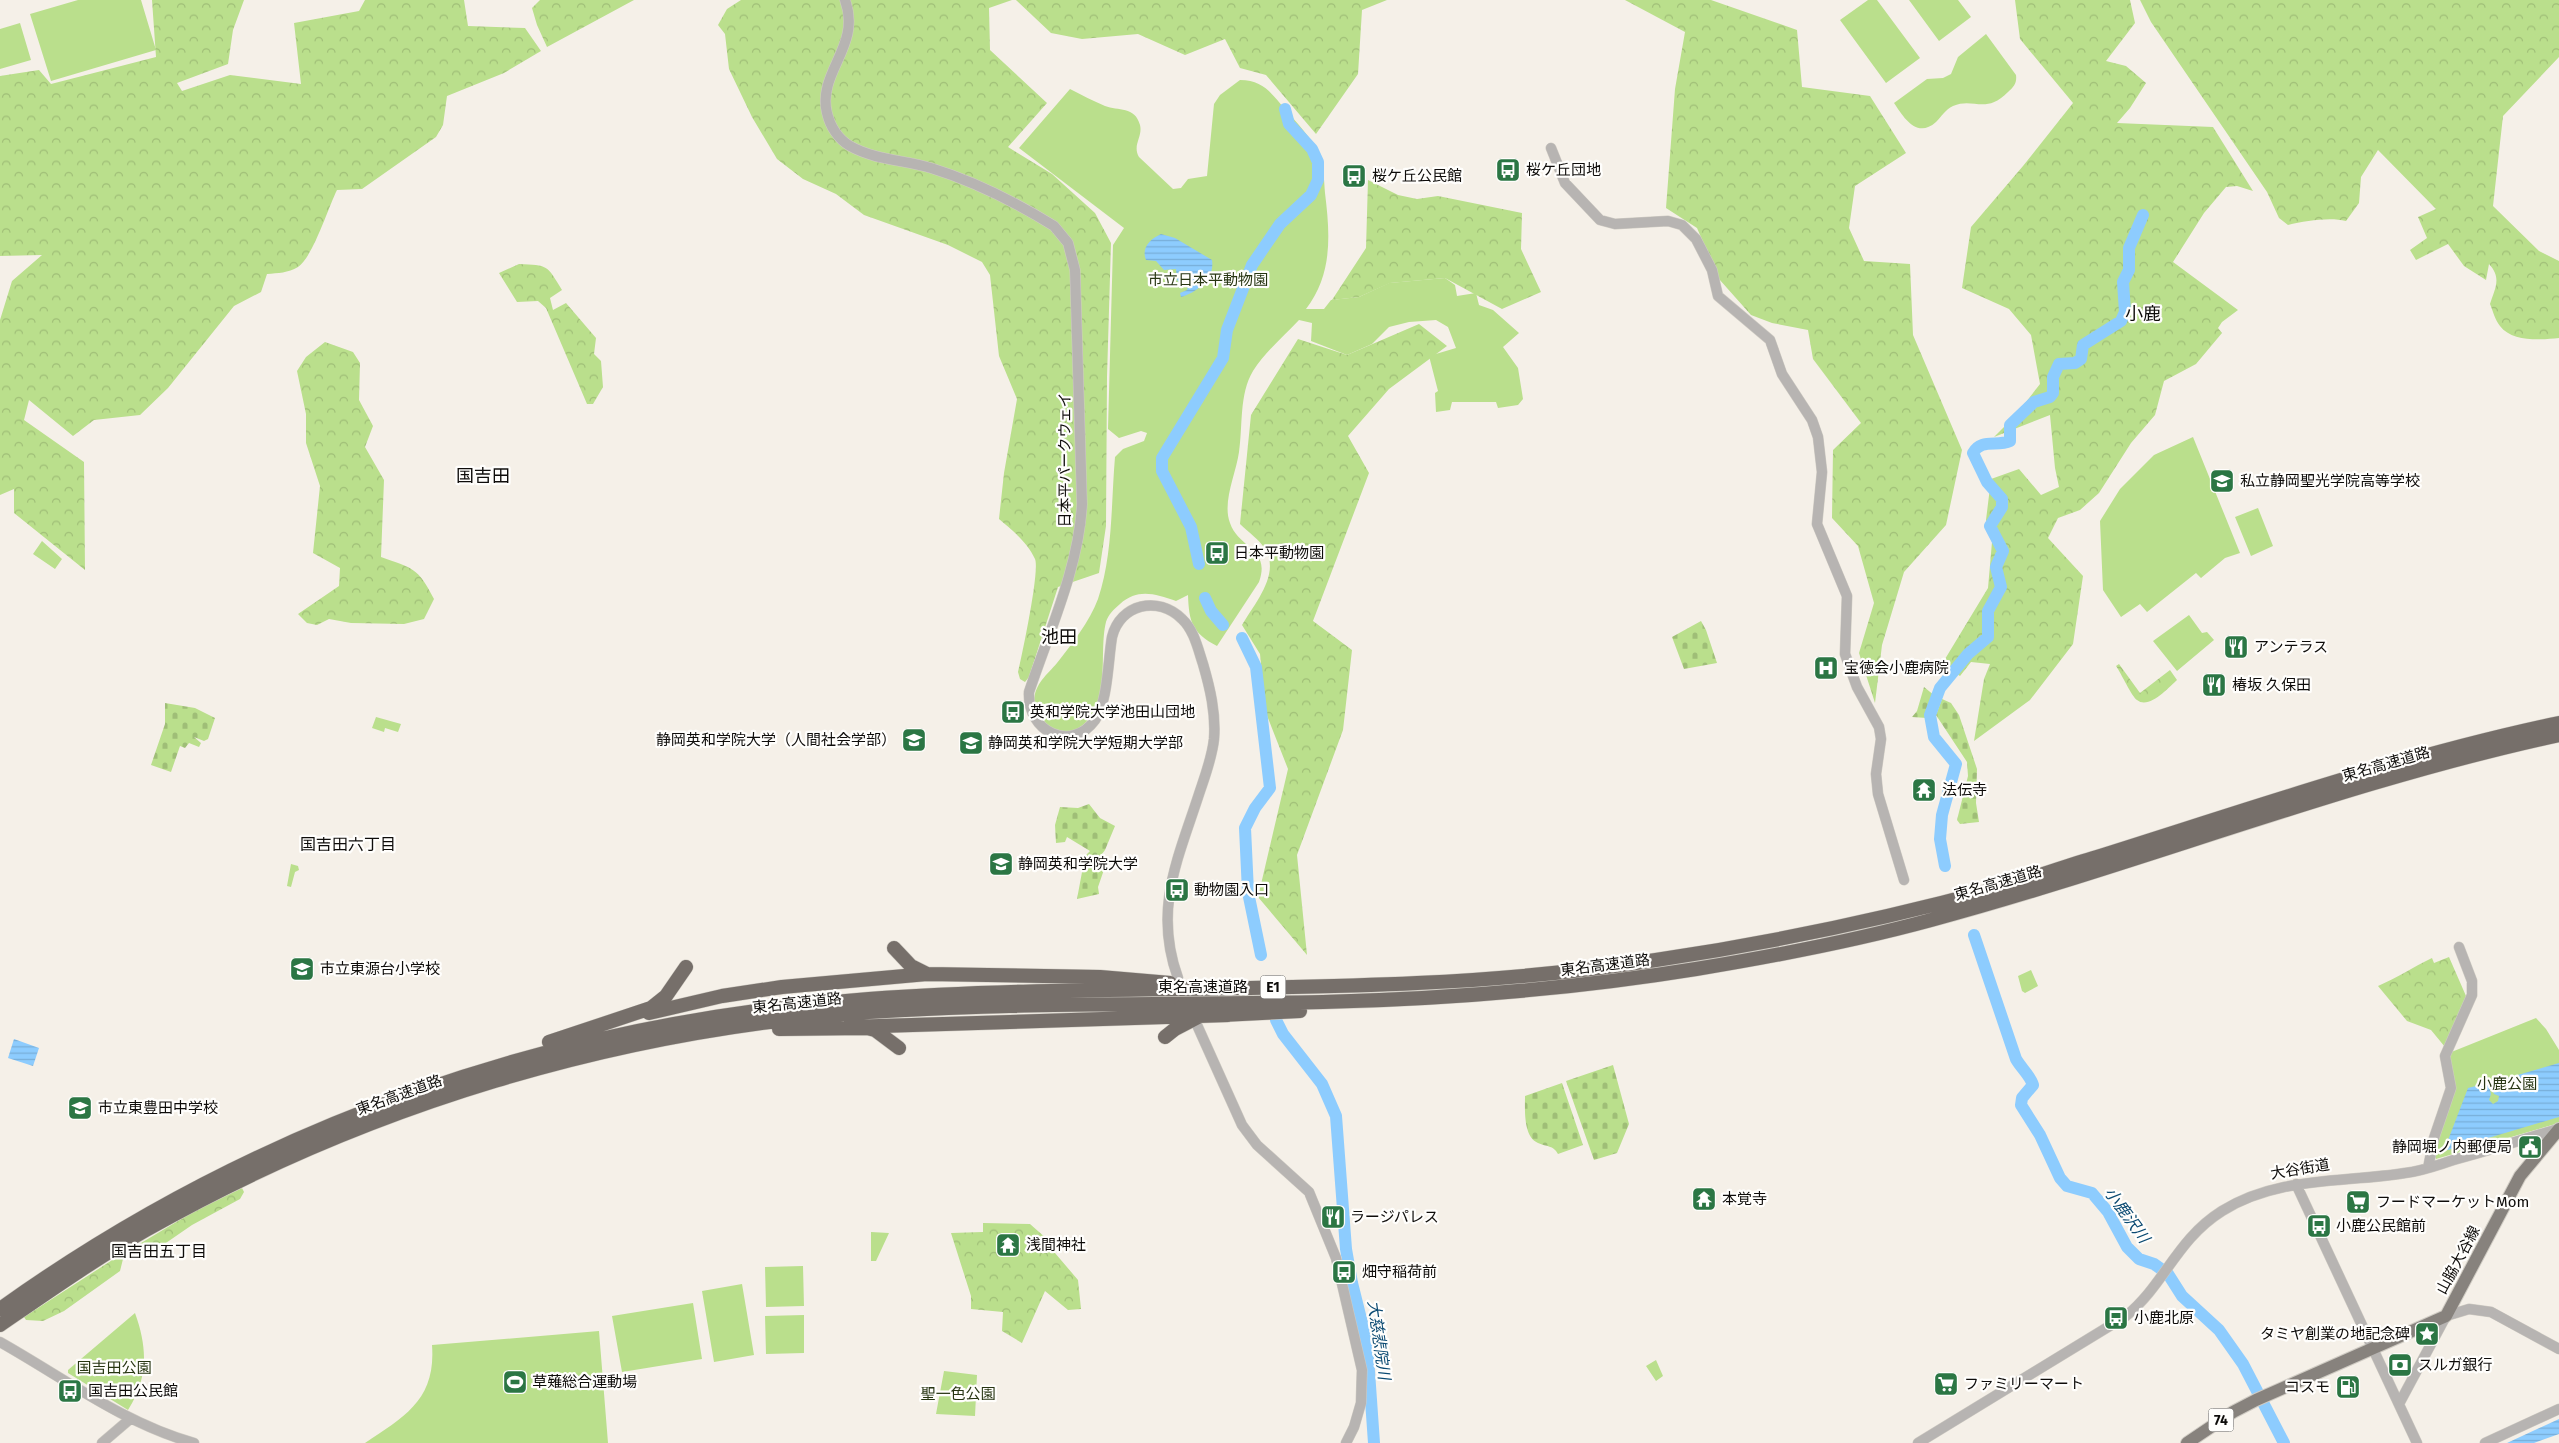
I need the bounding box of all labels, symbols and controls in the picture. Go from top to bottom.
bus stop icon: 桜ケ丘団地 [1495,157,1521,183]
place label: 桜ケ丘団地 [1526,161,1601,179]
bus stop icon: 桜ケ丘公民館 [1341,163,1367,189]
place label: 桜ケ丘公民館 [1372,167,1462,185]
park label: 市立日本平動物園 [1148,271,1268,289]
district label: 小鹿 [2125,303,2161,325]
street label: 日本平パークウェイ [1056,392,1074,528]
district label: 国吉田 [456,465,510,487]
school or university icon: 私立静岡聖光学院高等学校 [2209,468,2235,494]
place label: 私立静岡聖光学院高等学校 [2240,472,2420,490]
bus stop icon: 日本平動物園 [1204,540,1230,566]
place label: 日本平動物園 [1234,544,1324,562]
district label: 池田 [1041,626,1077,648]
restaurant icon: アンテラス [2223,634,2249,660]
place label: アンテラス [2254,638,2328,656]
hospital icon: 宝徳会小鹿病院 [1813,655,1839,681]
place label: 宝徳会小鹿病院 [1844,659,1949,677]
restaurant icon: 椿坂 久保田 [2201,672,2227,698]
place label: 椿坂 久保田 [2232,676,2311,694]
bus stop icon: 英和学院大学池田山団地 [1000,699,1026,725]
place label: 英和学院大学池田山団地 [1030,703,1195,721]
school or university icon: 静岡英和学院大学（人間社会学部） [901,727,927,753]
school or university icon: 静岡英和学院大学短期大学部 [958,730,984,756]
place label: 静岡英和学院大学（人間社会学部） [656,731,896,749]
place label: 静岡英和学院大学短期大学部 [988,734,1183,752]
street label: 東名高速道路 [2340,743,2432,785]
temple icon: 法伝寺 [1911,777,1937,803]
place label: 法伝寺 [1942,781,1987,799]
district label: 国吉田六丁目 [300,835,396,854]
school or university icon: 静岡英和学院大学 [988,851,1014,877]
place label: 静岡英和学院大学 [1018,855,1138,873]
street label: 東名高速道路 [1952,862,2044,904]
bus stop icon: 動物園入口 [1164,877,1190,903]
place label: 動物園入口 [1194,881,1269,899]
street label: 東名高速道路 [1559,951,1651,979]
school or university icon: 市立東源台小学校 [289,956,315,982]
place label: 市立東源台小学校 [320,960,440,978]
road number: E1 [1260,976,1286,999]
street label: 東名高速道路 [1158,978,1248,996]
street label: 東名高速道路 [751,989,843,1017]
street label: 東名高速道路 [354,1071,444,1119]
park label: 小鹿公園 [2477,1075,2537,1093]
school or university icon: 市立東豊田中学校 [67,1095,93,1121]
place label: 市立東豊田中学校 [98,1099,218,1117]
public building icon: 静岡堀ノ内郵便局 [2517,1134,2543,1160]
place label: 静岡堀ノ内郵便局 [2392,1138,2512,1156]
street label: 大谷街道 [2269,1155,2331,1183]
water label: 小鹿沢川 [2101,1184,2155,1248]
temple icon: 本覚寺 [1691,1186,1717,1212]
supermarket icon: フードマーケットMom [2345,1189,2371,1215]
place label: 本覚寺 [1722,1190,1767,1208]
place label: フードマーケットMom [2376,1193,2529,1211]
restaurant icon: ラージパレス [1320,1204,1346,1230]
place label: ラージパレス [1350,1208,1439,1226]
bus stop icon: 小鹿公民館前 [2306,1213,2332,1239]
place label: 小鹿公民館前 [2336,1217,2426,1235]
street label: 山脇大谷線 [2432,1223,2484,1297]
temple icon: 浅間神社 [995,1232,1021,1258]
place label: 浅間神社 [1026,1236,1086,1254]
district label: 国吉田五丁目 [111,1242,207,1261]
bus stop icon: 畑守稲荷前 [1331,1259,1357,1285]
place label: 畑守稲荷前 [1362,1263,1437,1281]
water label: 大慈悲院川 [1364,1299,1394,1383]
bus stop icon: 小鹿北原 [2103,1305,2129,1331]
place label: 小鹿北原 [2134,1309,2194,1327]
place icon: タミヤ創業の地記念碑 [2414,1321,2440,1347]
place label: タミヤ創業の地記念碑 [2260,1325,2410,1343]
bank icon: スルガ銀行 [2387,1352,2413,1378]
place label: スルガ銀行 [2418,1356,2493,1374]
park label: 国吉田公園 [76,1359,152,1377]
sports icon: 草薙総合運動場 [502,1369,528,1395]
supermarket icon: ファミリーマート [1933,1371,1959,1397]
place label: 草薙総合運動場 [532,1373,637,1391]
fuel station icon: コスモ [2335,1374,2361,1400]
place label: ファミリーマート [1964,1375,2084,1393]
bus stop icon: 国吉田公民館 [57,1378,83,1404]
place label: コスモ [2285,1378,2330,1396]
place label: 国吉田公民館 [88,1382,178,1400]
park label: 聖一色公園 [920,1385,996,1403]
road number: 74 [2208,1408,2234,1432]

